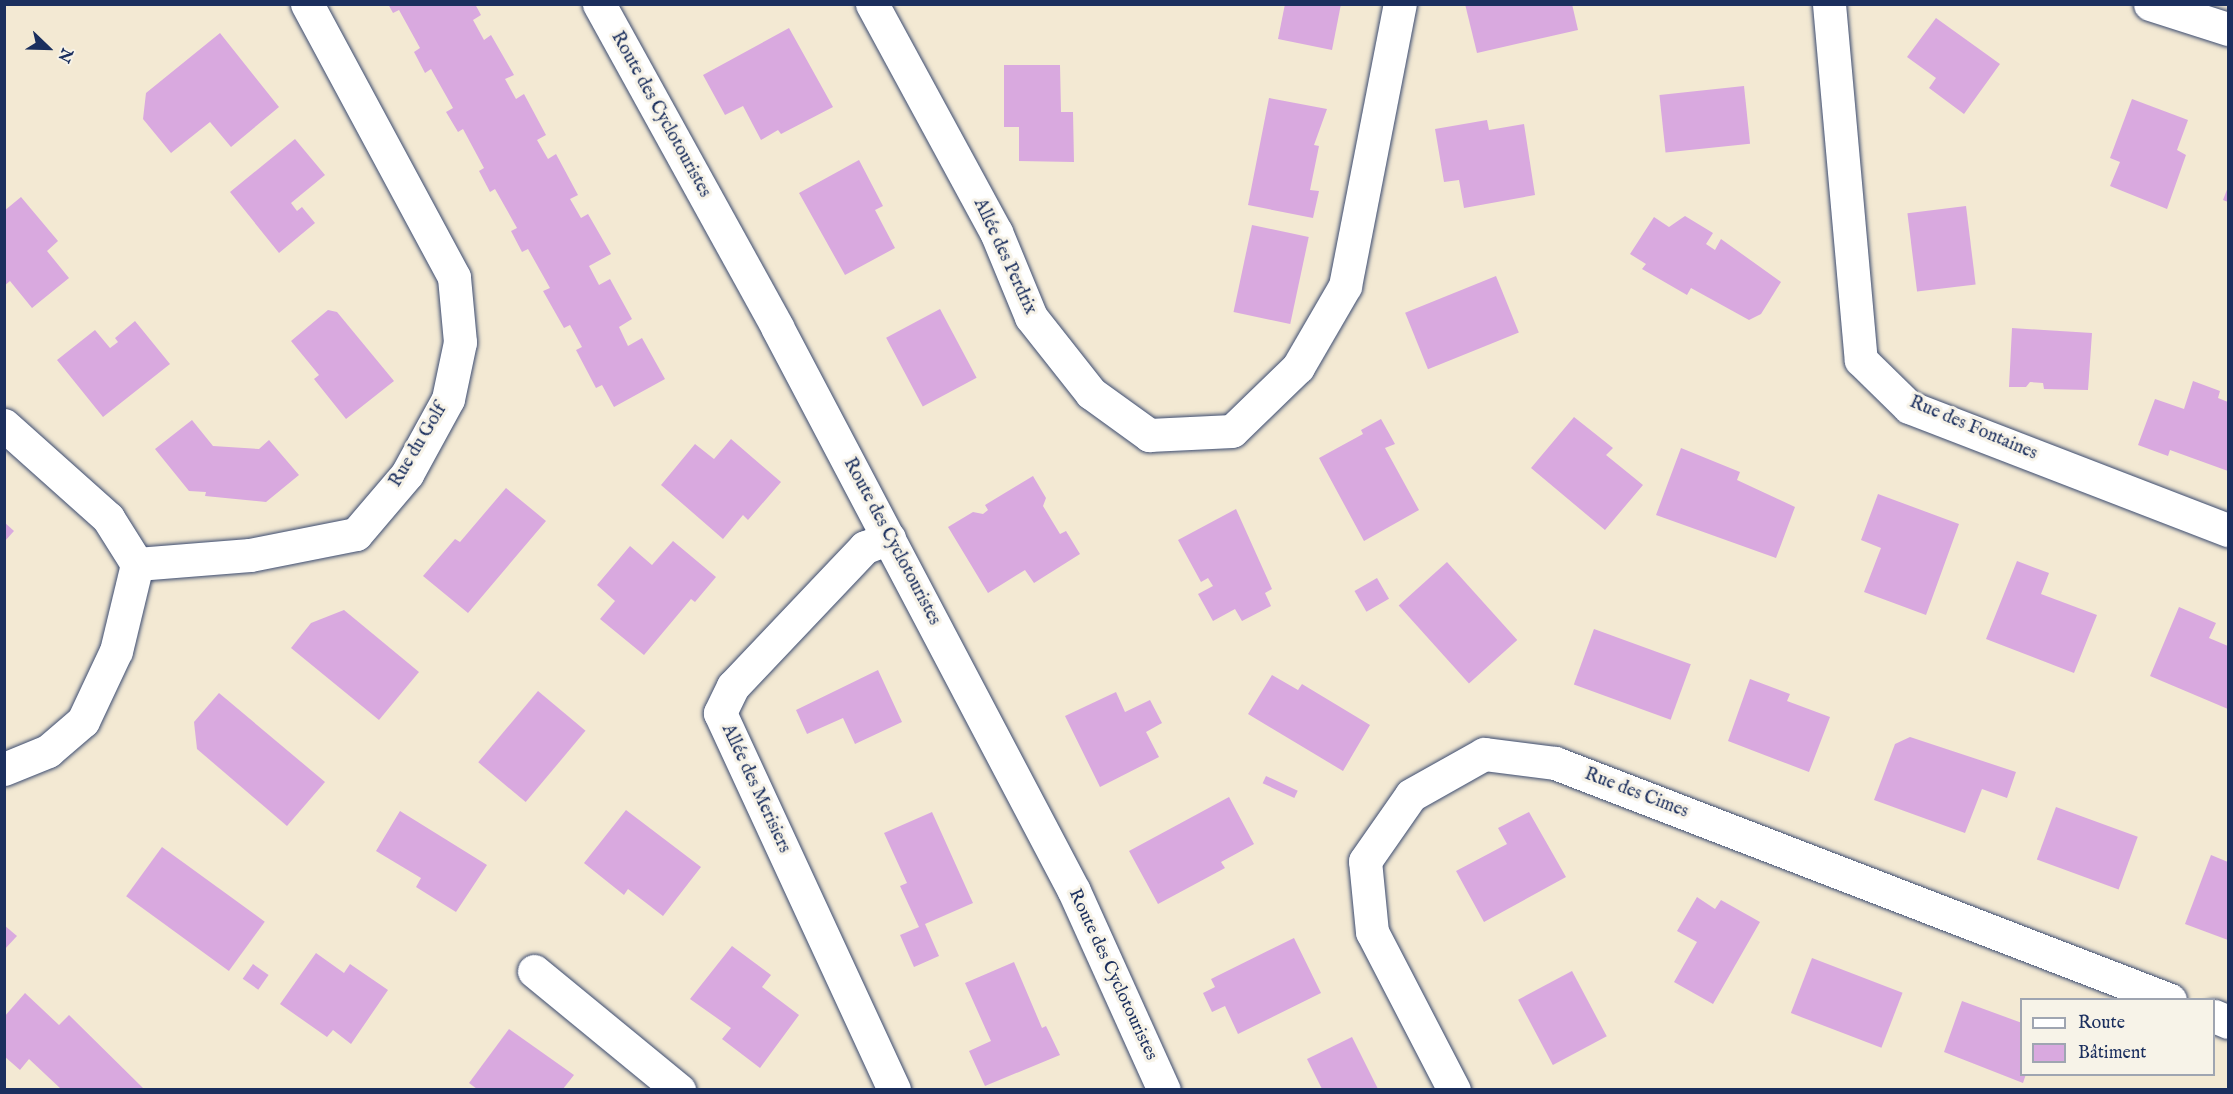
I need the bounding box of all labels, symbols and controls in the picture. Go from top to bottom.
north arrow [18,18,78,78]
street label: Route des Cyclotouristes [605,28,715,202]
text: N [53,45,76,65]
street label: Allée des Perdrix [968,196,1040,318]
street label: Rue des Fontaines [1906,392,2040,466]
street label: Rue du Golf [386,400,452,492]
street label: Route des Cyclotouristes [838,455,944,629]
street label: Allée des Merisiers [716,721,794,857]
street label: Rue des Cimes [1581,764,1691,824]
street label: Route des Cyclotouristes [1063,886,1161,1064]
legend [2020,998,2215,1076]
text: Route [2078,1012,2125,1035]
text: Bâtiment [2078,1042,2147,1065]

